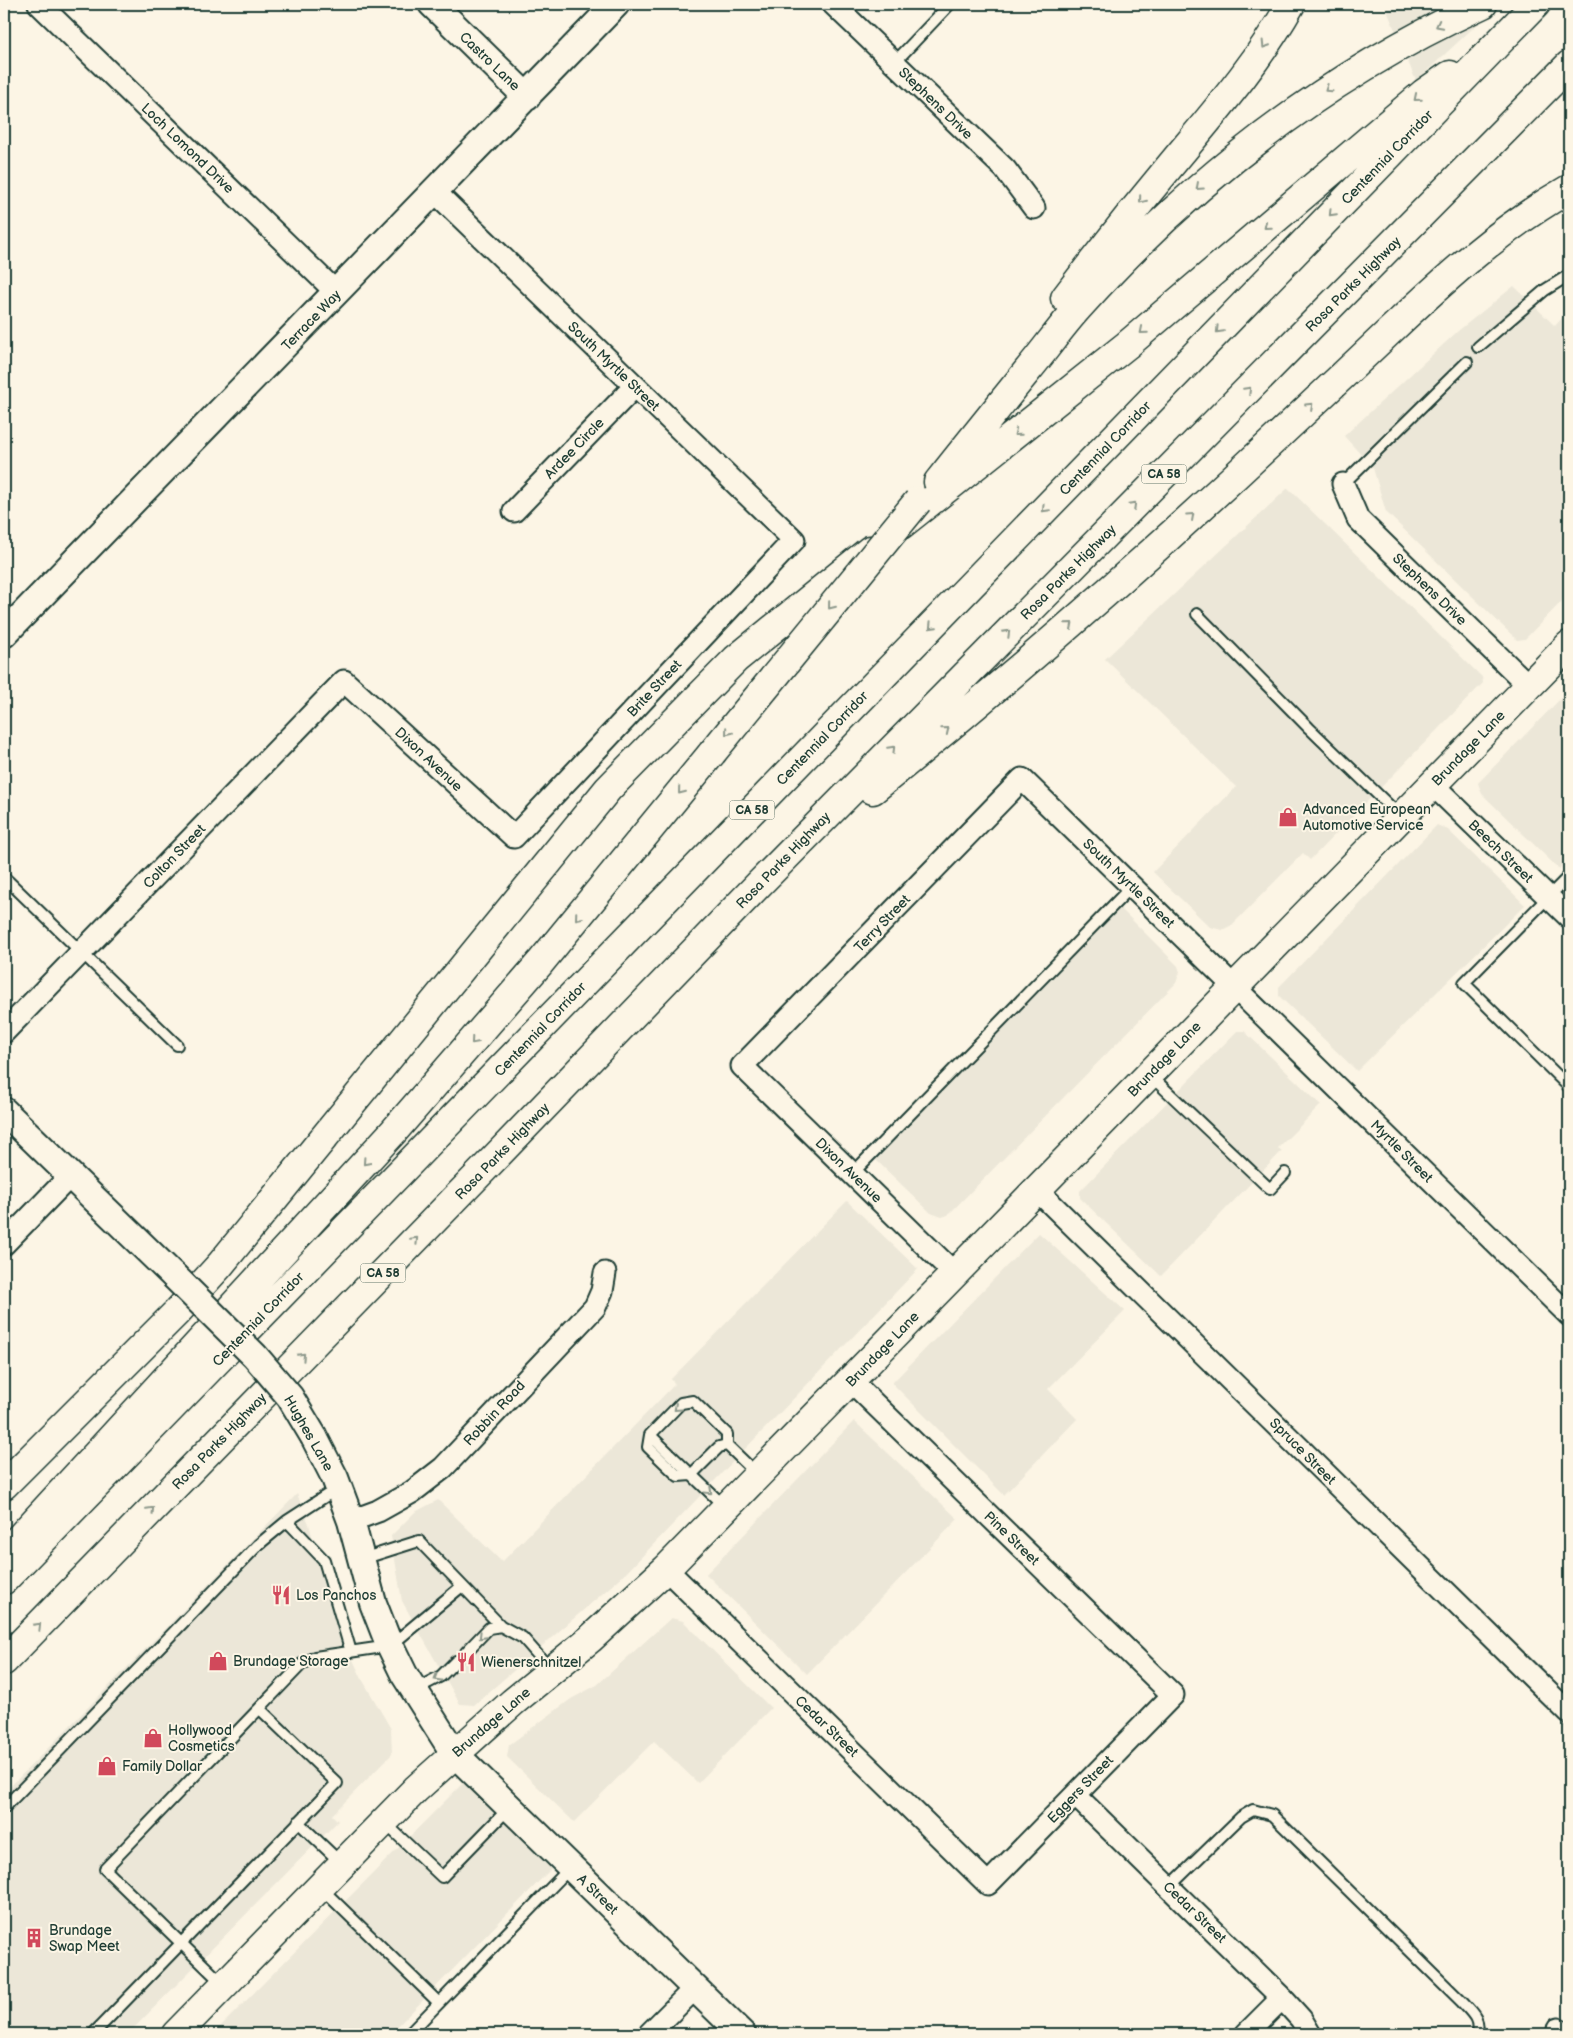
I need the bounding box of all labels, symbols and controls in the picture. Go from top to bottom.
one-way arrow [1435,19,1444,29]
street label: Castro Lane [456,28,523,94]
one-way arrow [1262,40,1271,49]
street label: Stephens Drive [895,64,976,143]
one-way arrow [1324,82,1333,92]
one-way arrow [1414,93,1423,102]
street label: Loch Lomond Drive [138,100,238,197]
street label: Centennial Corridor [1338,106,1437,208]
one-way arrow [1195,182,1204,191]
one-way arrow [1139,194,1148,203]
one-way arrow [1329,208,1338,217]
one-way arrow [1264,220,1273,229]
street label: Rosa Parks Highway [1302,233,1405,336]
street label: Terrace Way [278,286,345,354]
street label: South Myrtle Street [564,318,664,415]
one-way arrow [1216,324,1225,333]
one-way arrow [1140,326,1149,334]
one-way arrow [1242,387,1251,396]
street label: Centennial Corridor [1056,397,1155,499]
one-way arrow [1305,403,1314,412]
street label: Ardee Circle [541,414,608,482]
one-way arrow [1013,428,1022,437]
road number: CA 58 [1142,464,1186,484]
one-way arrow [1127,502,1136,511]
one-way arrow [1042,504,1051,513]
one-way arrow [1186,513,1195,522]
street label: Rosa Parks Highway [1017,521,1120,624]
street label: Stephens Drive [1389,550,1470,629]
one-way arrow [829,600,837,609]
one-way arrow [928,620,937,629]
one-way arrow [1065,622,1074,631]
one-way arrow [1001,630,1010,639]
street label: Brite Street [624,656,686,720]
street label: Centennial Corridor [773,687,872,789]
street label: Brundage Lane [1428,707,1509,790]
street label: Dixon Avenue [391,724,466,795]
one-way arrow [726,726,734,735]
one-way arrow [941,727,950,736]
one-way arrow [886,745,895,754]
one-way arrow [678,785,687,794]
road number: CA 58 [730,800,774,820]
place label: Advanced European Automotive Service [1303,801,1431,834]
shop icon: Advanced European Automotive Service [1277,806,1299,828]
street label: Rosa Parks Highway [733,808,834,912]
street label: Beech Street [1465,816,1537,887]
street label: Colton Street [140,820,210,892]
street label: South Myrtle Street [1079,835,1179,932]
street label: Terry Street [851,891,914,956]
one-way arrow [575,911,584,920]
street label: Centennial Corridor [491,978,590,1080]
street label: Brundage Lane [1124,1018,1205,1101]
one-way arrow [471,1035,480,1044]
street label: Rosa Parks Highway [452,1099,553,1203]
street label: Myrtle Street [1367,1117,1437,1187]
street label: Dixon Avenue [812,1134,886,1206]
one-way arrow [363,1157,372,1166]
one-way arrow [409,1237,418,1246]
road number: CA 58 [360,1264,406,1282]
street label: Centennial Corridor [209,1268,308,1370]
street label: Brundage Lane [842,1308,923,1391]
one-way arrow [296,1353,305,1362]
street label: Robbin Road [460,1377,529,1449]
street label: Rosa Parks Highway [169,1389,270,1493]
street label: Hughes Lane [280,1392,337,1474]
one-way arrow [673,1402,682,1411]
street label: Spruce Street [1266,1415,1340,1489]
one-way arrow [703,1485,712,1494]
one-way arrow [146,1507,155,1516]
street label: Pine Street [980,1508,1043,1569]
restaurant icon: Los Panchos [270,1584,292,1606]
place label: Los Panchos [296,1587,376,1604]
one-way arrow [32,1623,41,1632]
one-way arrow [479,1630,488,1639]
shop icon: Brundage Storage [207,1650,229,1672]
restaurant icon: Wienerschnitzel [455,1651,477,1673]
place label: Brundage Storage [233,1653,349,1670]
place label: Wienerschnitzel [481,1654,581,1671]
one-way arrow [433,1671,442,1681]
street label: Brundage Lane [449,1684,534,1761]
street label: Cedar Street [792,1692,862,1761]
place label: Hollywood Cosmetics [168,1722,235,1755]
shop icon: Hollywood Cosmetics [142,1727,164,1749]
street label: Eggers Street [1044,1751,1117,1827]
shop icon: Family Dollar [96,1755,118,1777]
place label: Family Dollar [122,1758,203,1775]
street label: A Street [574,1871,622,1919]
street label: Cedar Street [1160,1878,1230,1947]
place label: Brundage Swap Meet [49,1922,120,1955]
building icon: Brundage Swap Meet [23,1927,45,1949]

